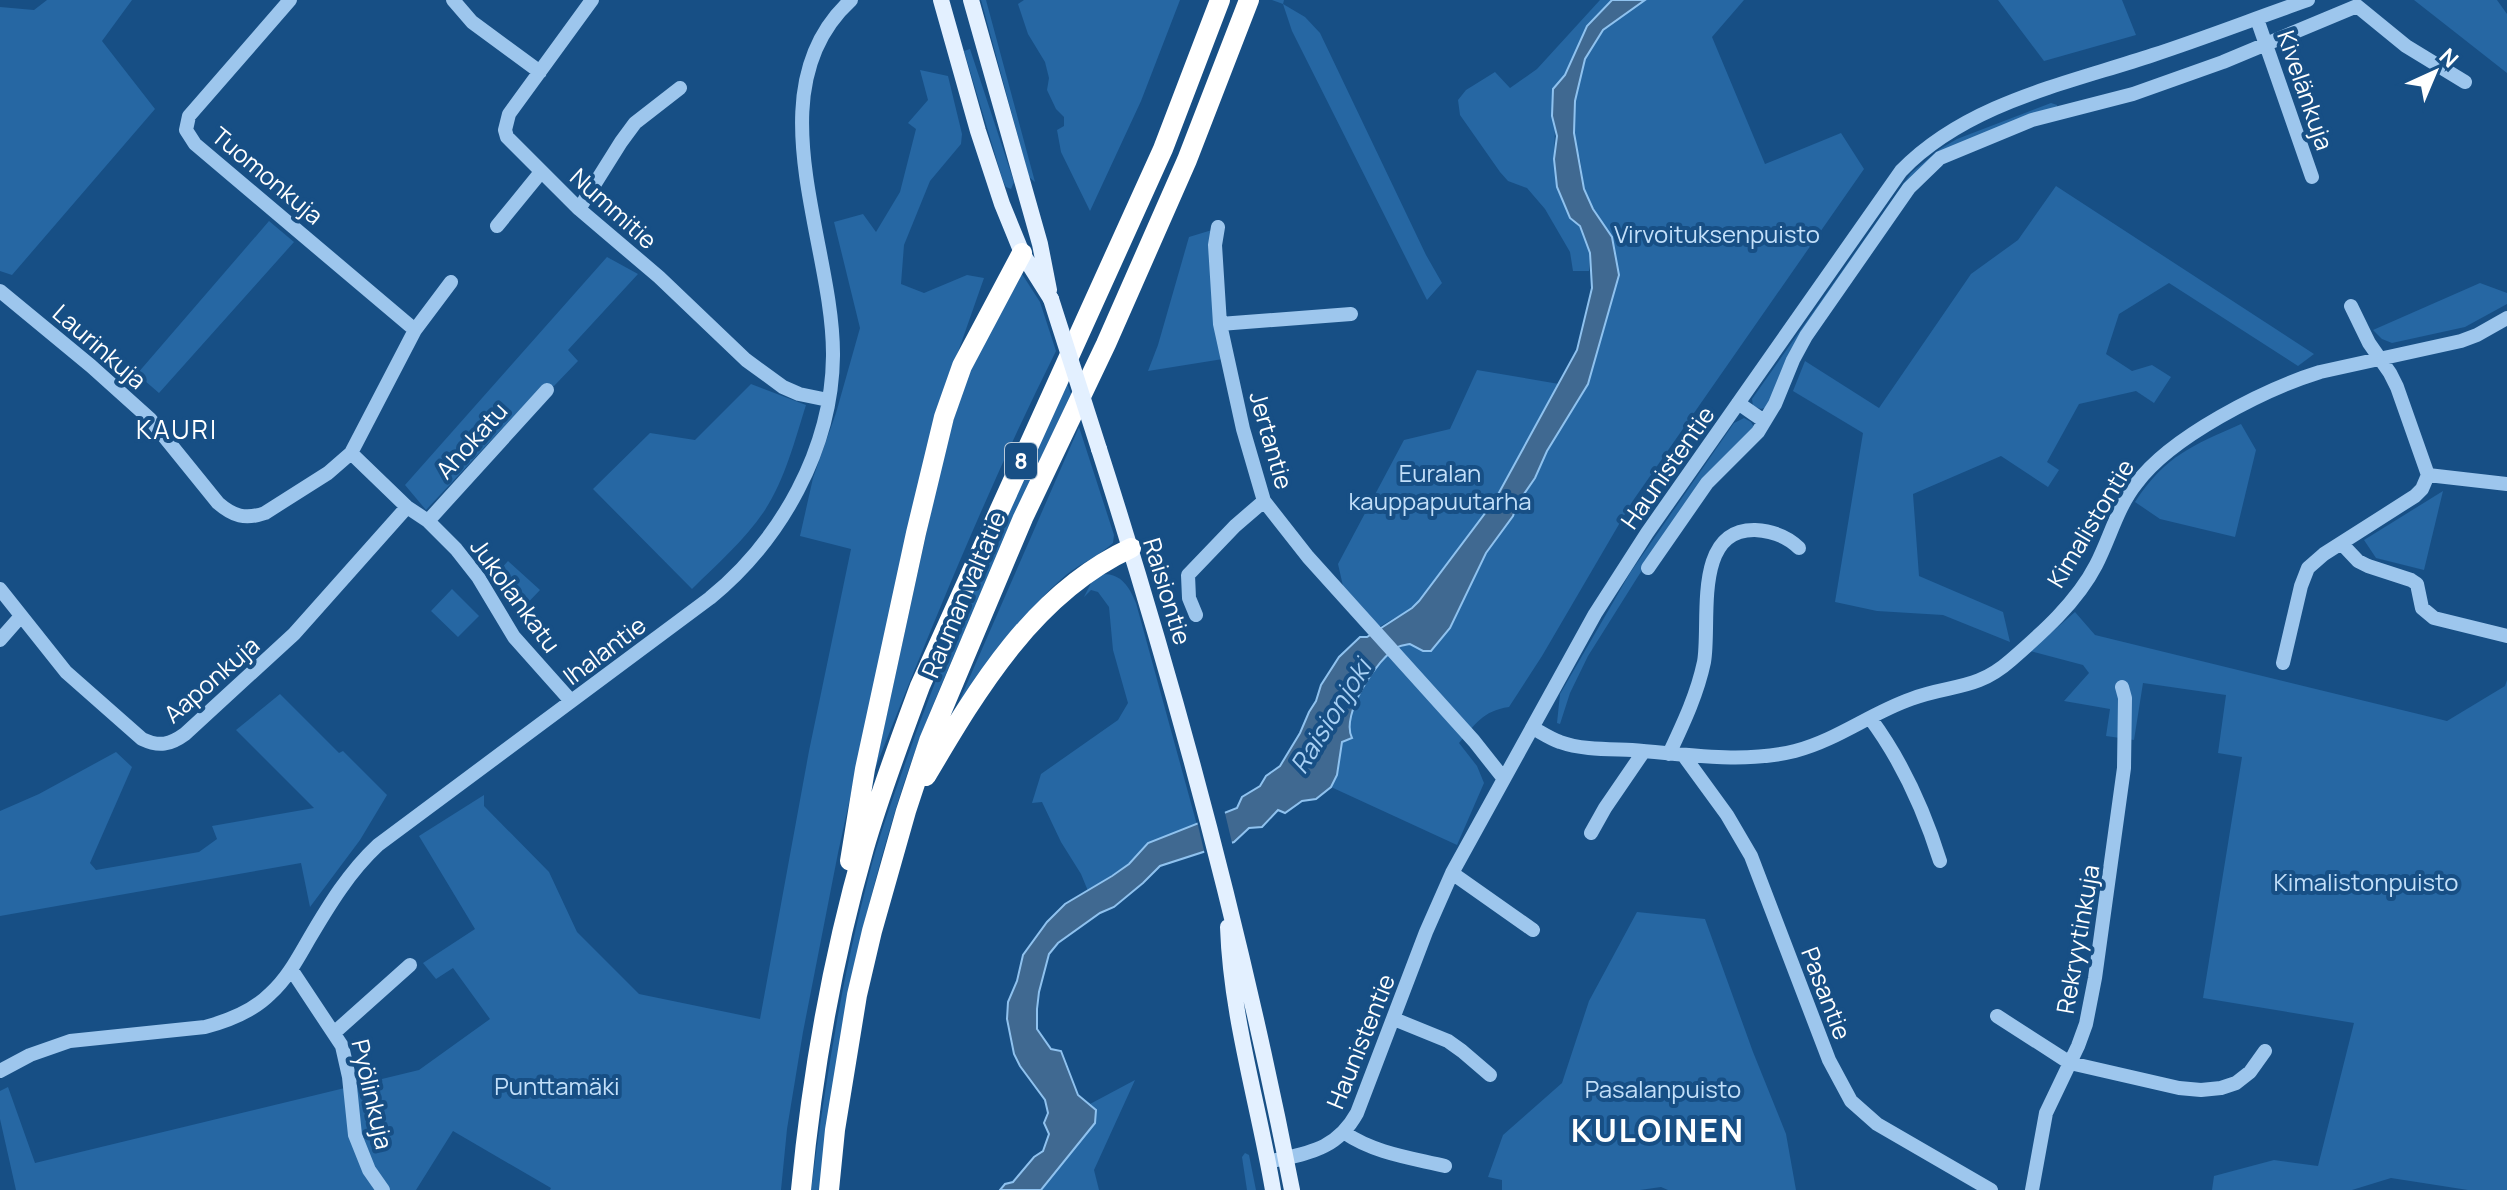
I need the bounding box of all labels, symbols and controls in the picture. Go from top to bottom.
street label: Kivelänkuja [2270,26,2342,154]
north arrow [2395,32,2475,112]
text: N [2433,41,2465,74]
street label: Tuomonkuja [205,119,331,231]
street label: Nummitie [563,160,665,256]
park label: Virvoituksenpuisto [1614,217,1820,250]
street label: Laurinkuja [46,296,154,396]
street label: Jertantie [1242,387,1302,493]
street label: Ahokatu [428,394,514,486]
street label: Haunistentie [1613,399,1721,535]
district label: KAURI [136,411,218,447]
road number: 8 [1005,443,1037,479]
street label: Kimalistontie [2039,453,2141,593]
park label: Euralan kauppapuutarha [1348,456,1532,517]
street label: Rauman valtatie [913,506,1013,682]
street label: Jukolankatu [463,531,569,659]
street label: Raisiontie [1136,534,1200,648]
street label: Ihalantie [556,608,652,692]
street label: Aaponkuja [156,628,266,730]
water label: Raisionjoki [1281,650,1381,780]
street label: Rekryytinkuja [2048,862,2106,1016]
park label: Kimalistonpuisto [2274,865,2458,898]
street label: Pasantie [1794,942,1860,1044]
street label: Haunistentie [1318,969,1402,1113]
street label: Pyölinkuja [344,1036,402,1152]
park label: Punttamäki [494,1069,620,1102]
park label: Pasalanpuisto [1585,1072,1741,1105]
district label: KULOINEN [1571,1108,1745,1152]

